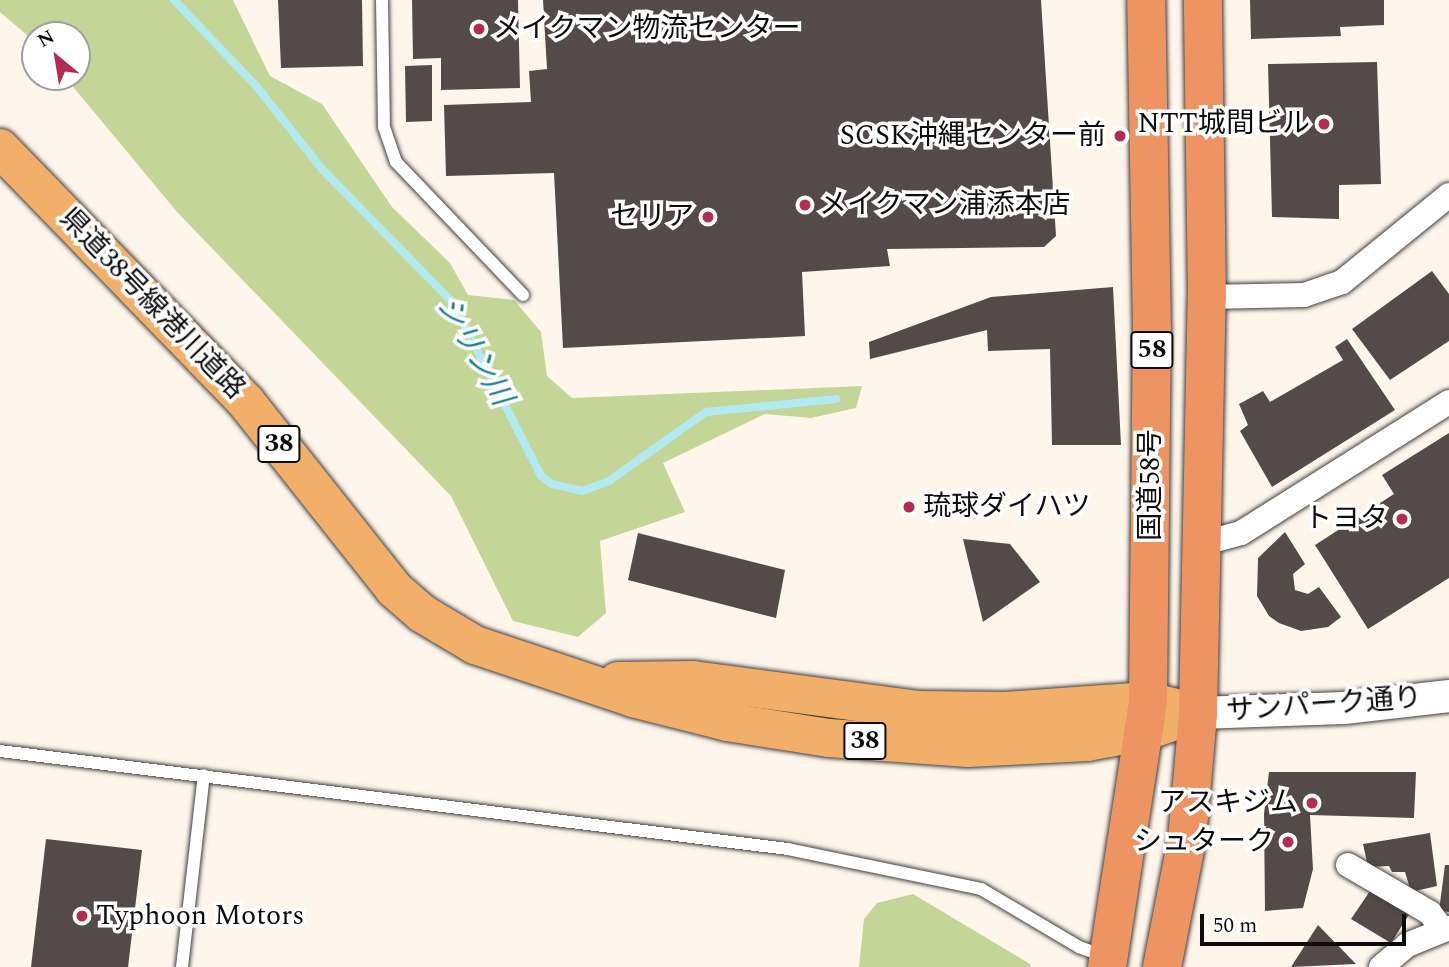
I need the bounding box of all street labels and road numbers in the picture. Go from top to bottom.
street label: 県道38号線港川道路 [52,202,252,406]
road number: 58 [1129,328,1175,372]
road number: 38 [256,422,302,466]
street label: 国道58号 [1134,429,1168,541]
street label: サンパーク通り [1225,681,1423,729]
road number: 38 [842,719,888,764]

